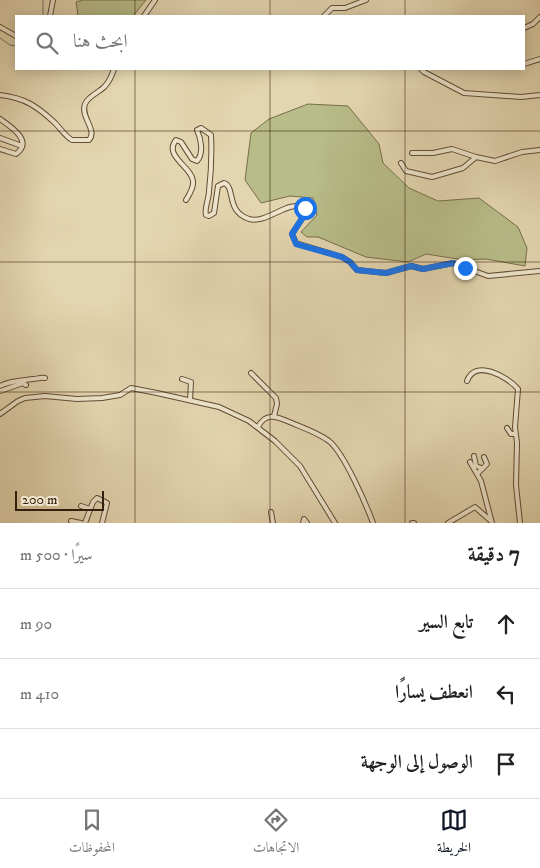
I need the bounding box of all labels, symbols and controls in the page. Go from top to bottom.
search box [15,15,525,70]
icon: search [33,29,61,57]
text: ابحث هنا [73,30,128,53]
route start [294,197,317,220]
route end [454,257,477,280]
scale bar [15,488,104,511]
text: 200 m [22,491,57,509]
text: 7 دقيقة [468,542,520,568]
text: سيرًا · 500 m [20,545,93,565]
icon: ahead [492,610,520,638]
text: تابع السير [419,611,473,634]
text: 90 m [20,614,52,634]
icon: left [492,680,520,708]
text: انعطف يسارًا [395,681,473,704]
text: 410 m [20,684,59,704]
icon: arrive [492,750,520,778]
text: الوصول إلى الوجهة [361,751,473,774]
tab: المحفوظات [69,806,115,861]
tab: الاتجاهات [253,806,299,861]
tab: الخريطة [437,806,471,861]

